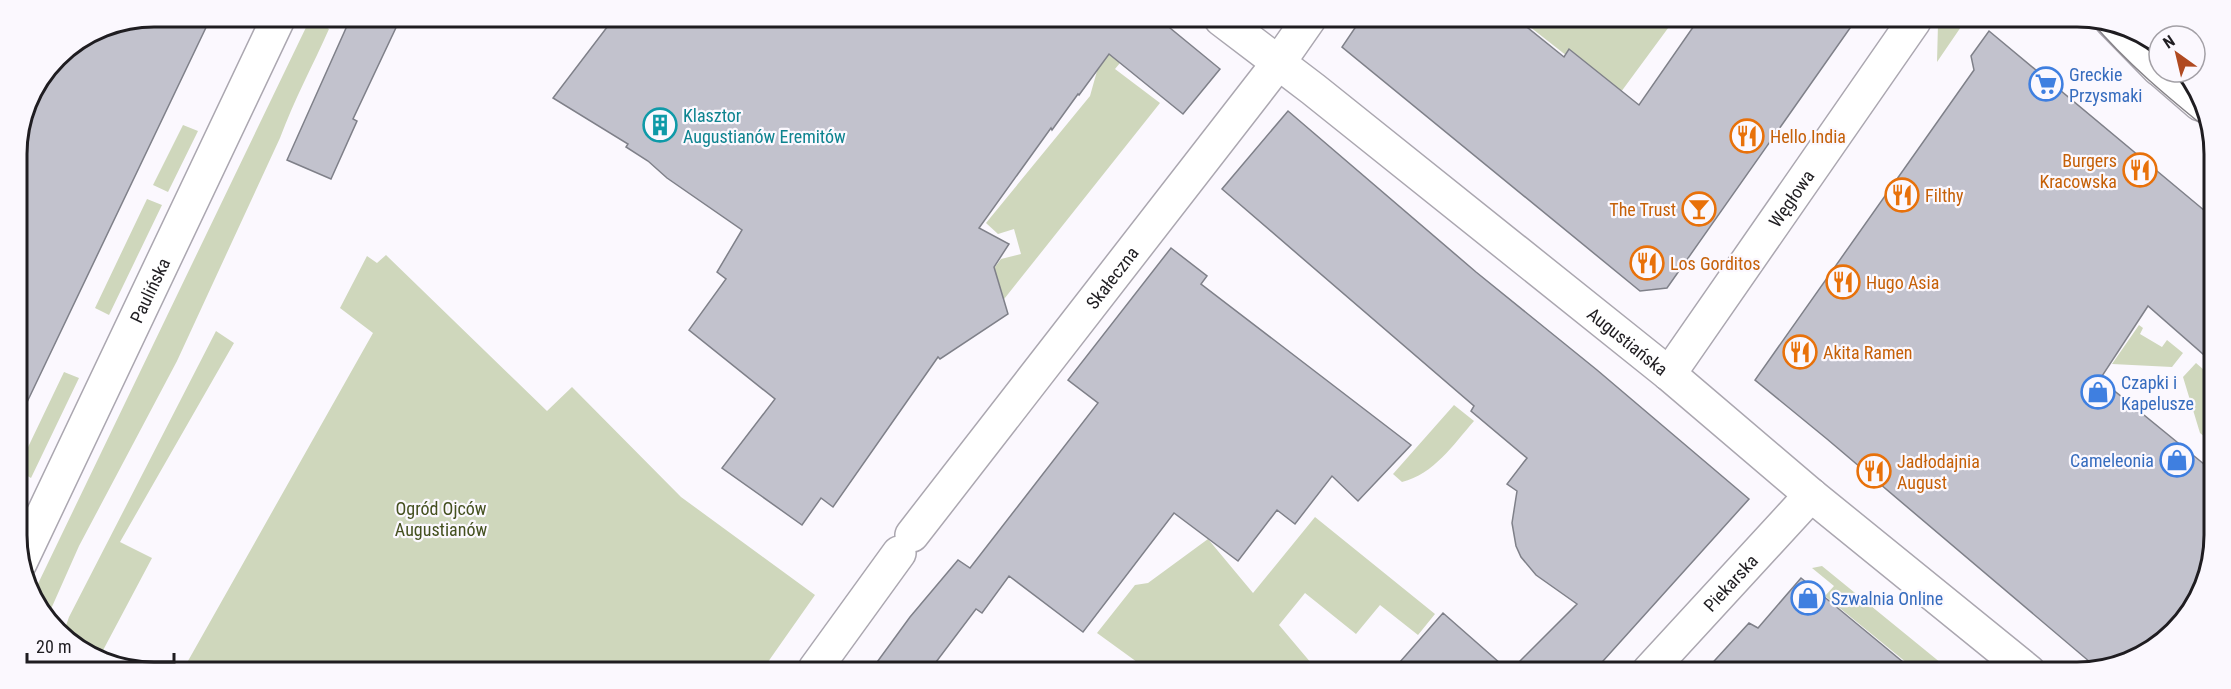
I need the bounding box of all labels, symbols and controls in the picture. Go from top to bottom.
north arrow [2147,24,2207,84]
text: N [2160,31,2178,53]
place label: Greckie Przysmaki [2069,64,2143,106]
supermarket icon: Greckie Przysmaki [2028,66,2064,102]
place label: Klasztor Augustianów Eremitów [683,105,846,147]
building icon: Klasztor Augustianów Eremitów [642,107,678,143]
restaurant icon: Hello India [1729,118,1765,154]
place label: Hello India [1770,126,1846,147]
place label: Burgers Kracowska [2039,150,2117,192]
restaurant icon: Burgers Kracowska [2122,152,2158,188]
street label: Węgłowa [1764,166,1818,231]
restaurant icon: Filthy [1884,177,1920,213]
place label: Filthy [1925,185,1964,206]
bar icon: The Trust [1681,191,1717,227]
place label: The Trust [1609,199,1676,220]
street label: Skałeczna [1081,242,1142,313]
restaurant icon: Los Gorditos [1629,245,1665,281]
place label: Los Gorditos [1670,253,1760,274]
street label: Paulińska [125,254,174,326]
restaurant icon: Hugo Asia [1825,264,1861,300]
place label: Hugo Asia [1866,272,1939,293]
street label: Augustiańska [1584,303,1672,379]
restaurant icon: Akita Ramen [1782,334,1818,370]
place label: Akita Ramen [1823,342,1913,363]
place label: Czapki i Kapelusze [2121,372,2194,414]
shop icon: Czapki i Kapelusze [2080,374,2116,410]
shop icon: Cameleonia [2159,442,2195,478]
place label: Cameleonia [2070,450,2154,471]
place label: Jadłodajnia August [1897,451,1980,493]
restaurant icon: Jadłodajnia August [1856,453,1892,489]
park label: Ogród Ojców Augustianów [395,498,487,540]
street label: Piekarska [1699,550,1762,615]
shop icon: Szwalnia Online [1790,580,1826,616]
place label: Szwalnia Online [1831,588,1943,609]
scale bar [27,626,174,664]
text: 20 m [36,636,71,657]

